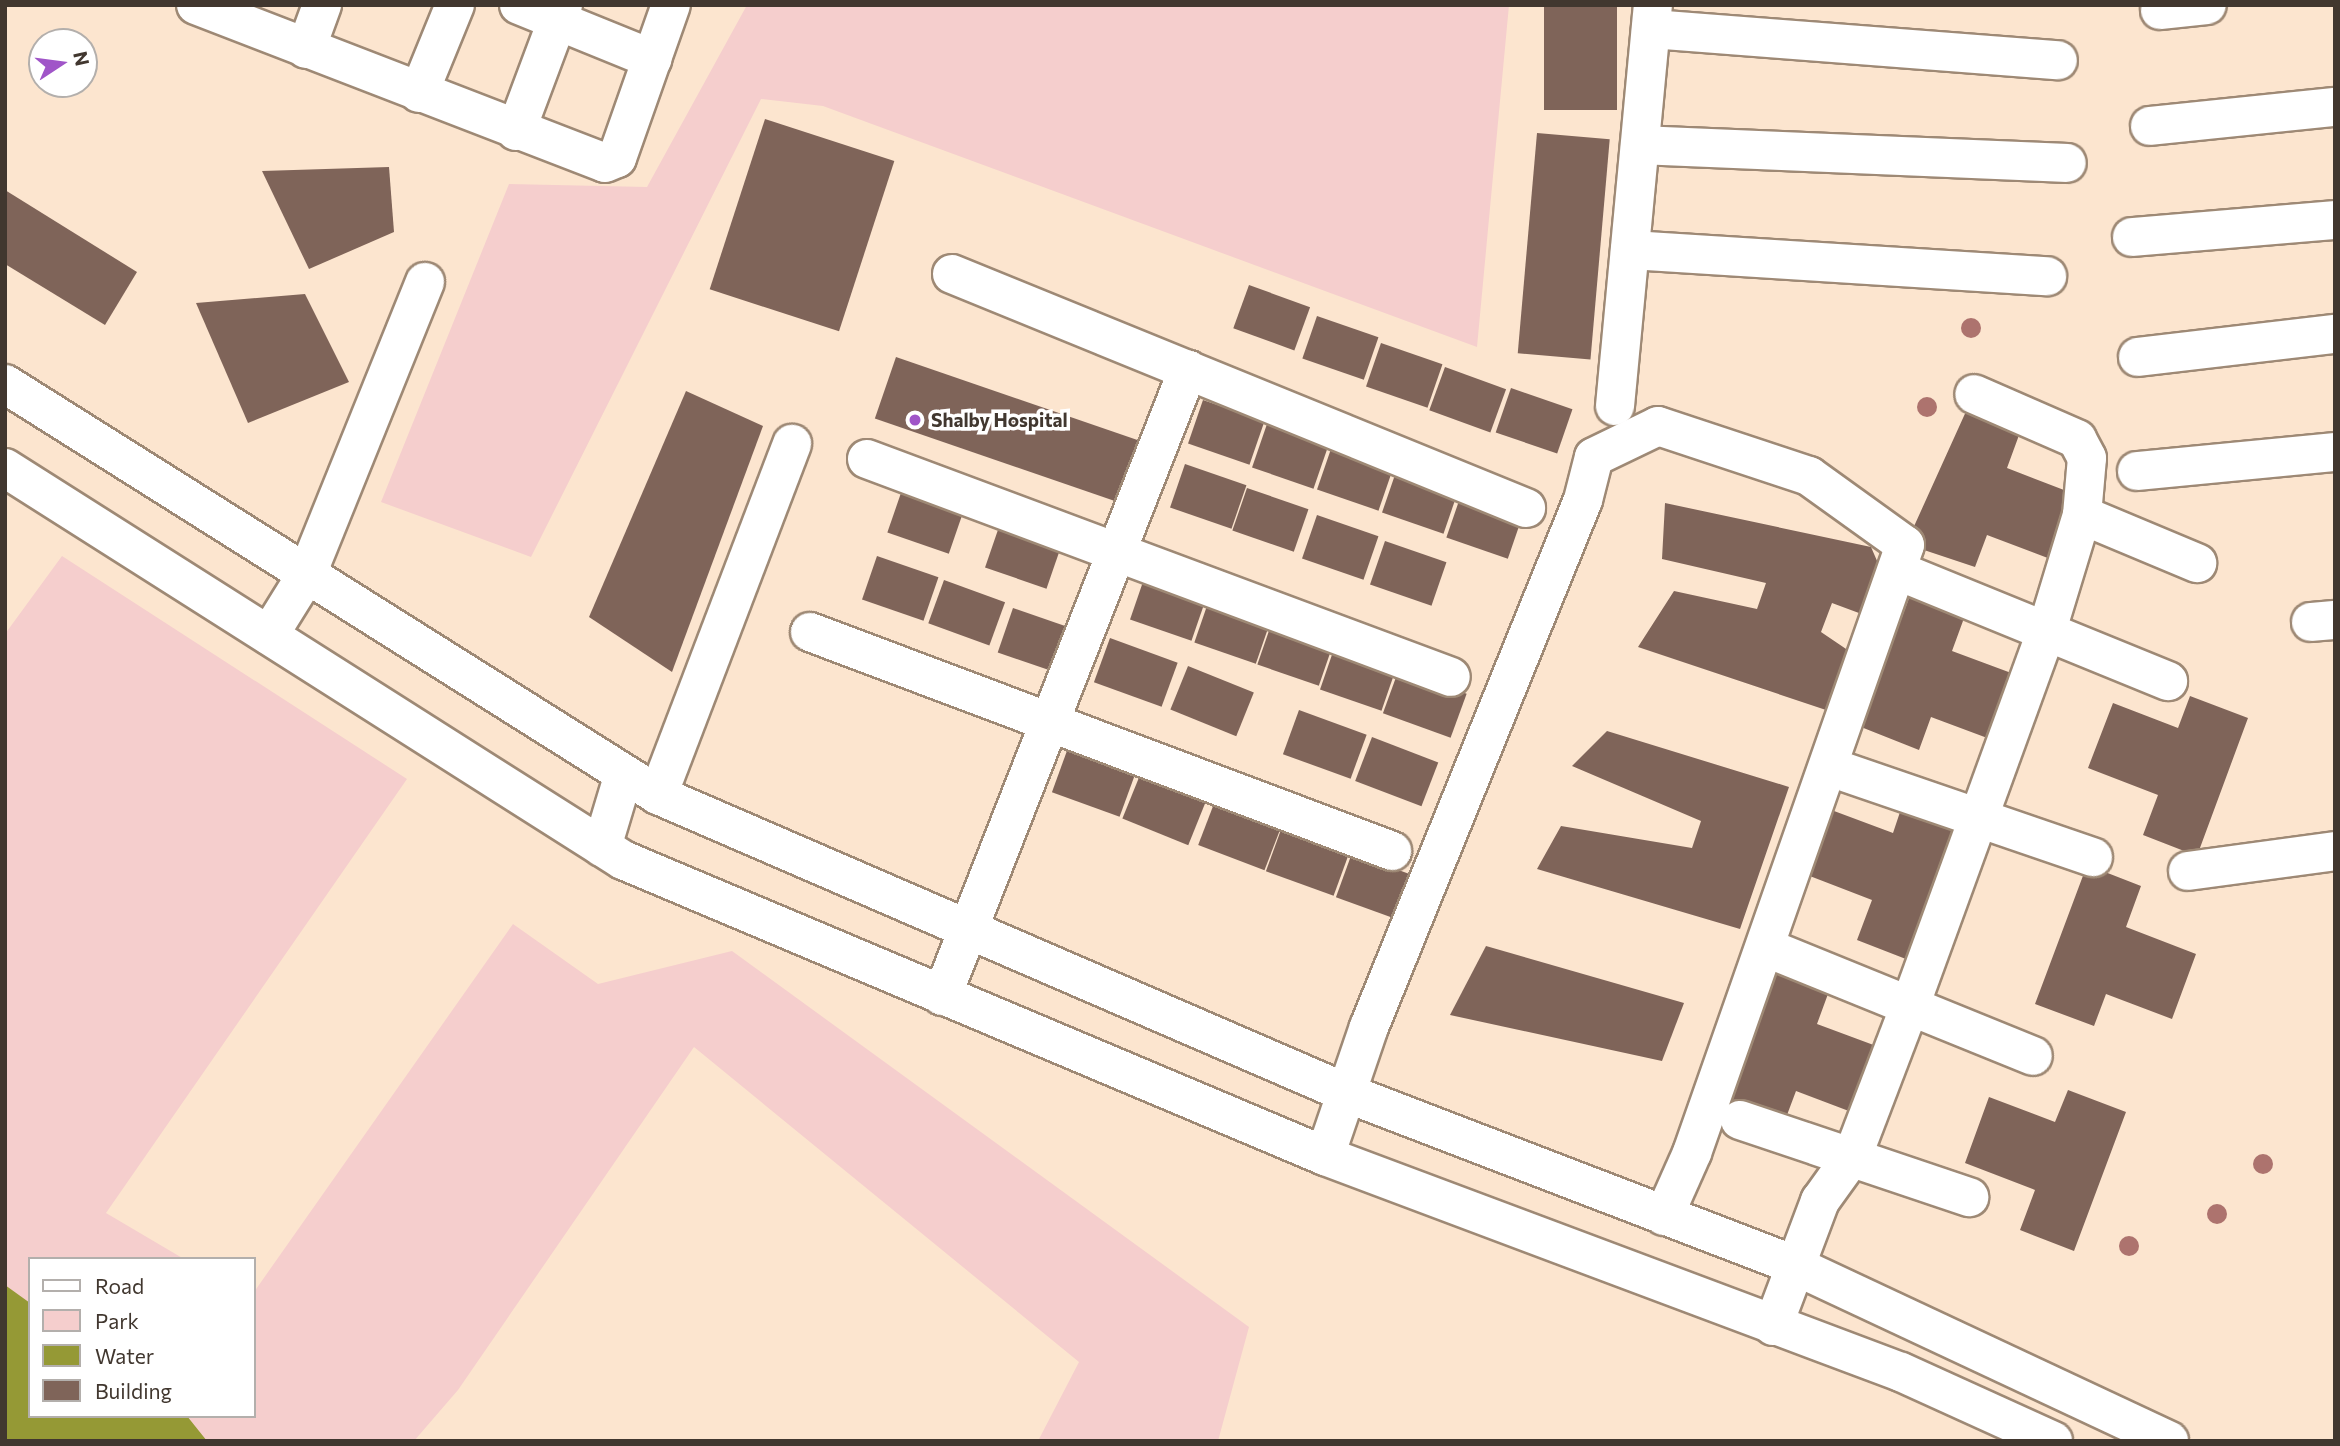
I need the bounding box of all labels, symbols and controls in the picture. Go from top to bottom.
north arrow [28,28,98,98]
text: N [69,49,95,68]
place label: Shalby Hospital [931,409,1068,431]
marker: Shalby Hospital [905,410,925,430]
legend [28,1257,256,1418]
text: Road [95,1273,144,1298]
text: Park [95,1308,139,1333]
text: Water [95,1343,154,1368]
text: Building [95,1378,172,1403]

